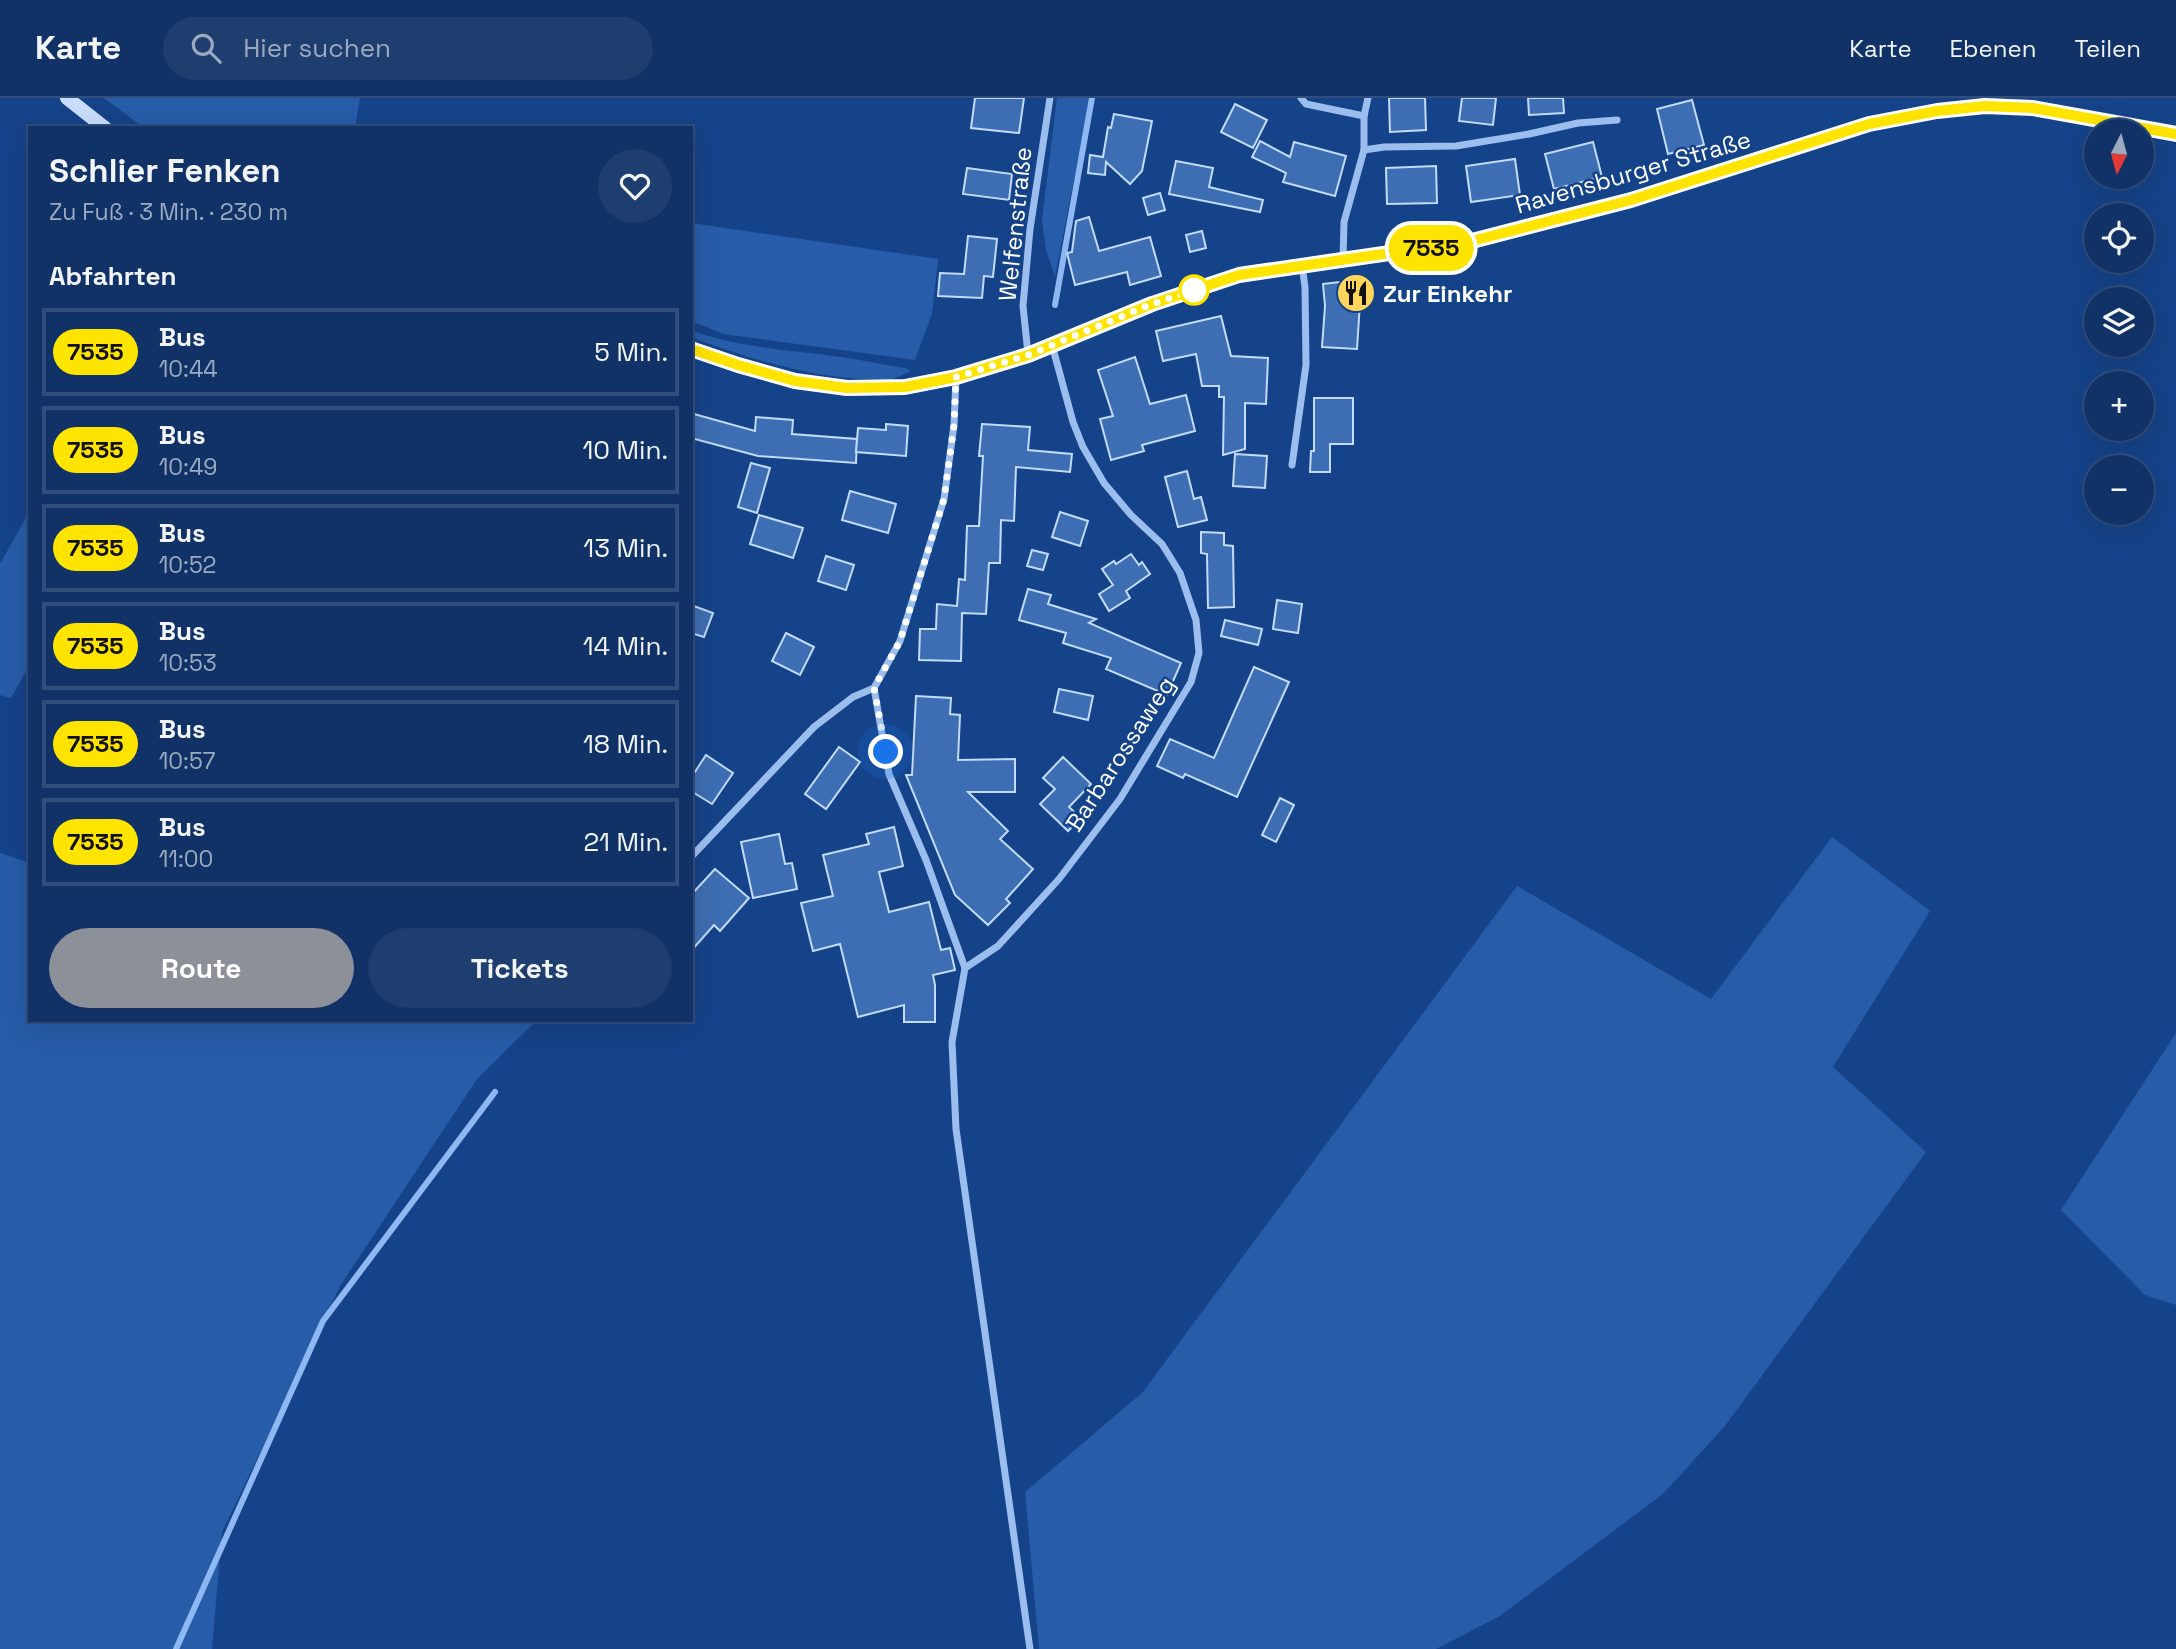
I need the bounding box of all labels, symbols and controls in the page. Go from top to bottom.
search box [163,17,653,80]
text: Karte [35,27,121,69]
icon: search [187,29,225,67]
text: Hier suchen [243,31,391,65]
text: Karte [1849,33,1912,64]
text: Ebenen [1950,33,2036,64]
text: Teilen [2074,33,2141,64]
north arrow [2084,119,2154,189]
map controls [2084,119,2154,525]
street label: Ravensburger Straße [1512,124,1754,220]
street label: Welfenstraße [991,145,1039,303]
button: heart [598,149,672,223]
text: Schlier Fenken [49,150,281,192]
text: Zu Fuß · 3 Min. · 230 m [49,197,288,227]
button: locate [2084,203,2154,273]
line badge: 7535 [1382,225,1480,271]
text: 7535 [1403,232,1459,263]
text: Abfahrten [49,259,177,293]
restaurant icon: Zur Einkehr [1335,272,1377,314]
unlabelled marker [1179,275,1209,305]
place label: Zur Einkehr [1383,278,1512,309]
button: layers [2084,287,2154,357]
text: Bus [159,320,206,354]
text: 5 Min. [594,335,668,369]
text: 7535 [67,336,124,367]
text: 10:44 [159,354,218,384]
button: + [2084,371,2154,441]
text: Bus [159,418,206,452]
text: 10 Min. [582,433,668,467]
text: 7535 [67,434,124,465]
text: 10:49 [159,452,217,482]
button: − [2084,455,2154,525]
text: Bus [159,516,206,550]
text: 13 Min. [583,531,668,565]
text: 7535 [67,532,124,563]
text: 10:52 [159,550,216,580]
text: Bus [159,614,206,648]
text: 14 Min. [583,629,668,663]
text: 7535 [67,630,124,661]
text: 10:53 [159,648,217,678]
street label: Barbarossaweg [1058,671,1182,837]
text: Bus [159,712,206,746]
text: 18 Min. [583,727,668,761]
text: 7535 [67,728,124,759]
your location [868,734,903,769]
text: 10:57 [159,746,215,776]
text: Bus [159,810,206,844]
text: 21 Min. [583,825,668,859]
text: 7535 [67,826,124,857]
text: 11:00 [159,844,213,874]
button: Route [49,928,354,1008]
button: Tickets [368,928,672,1008]

